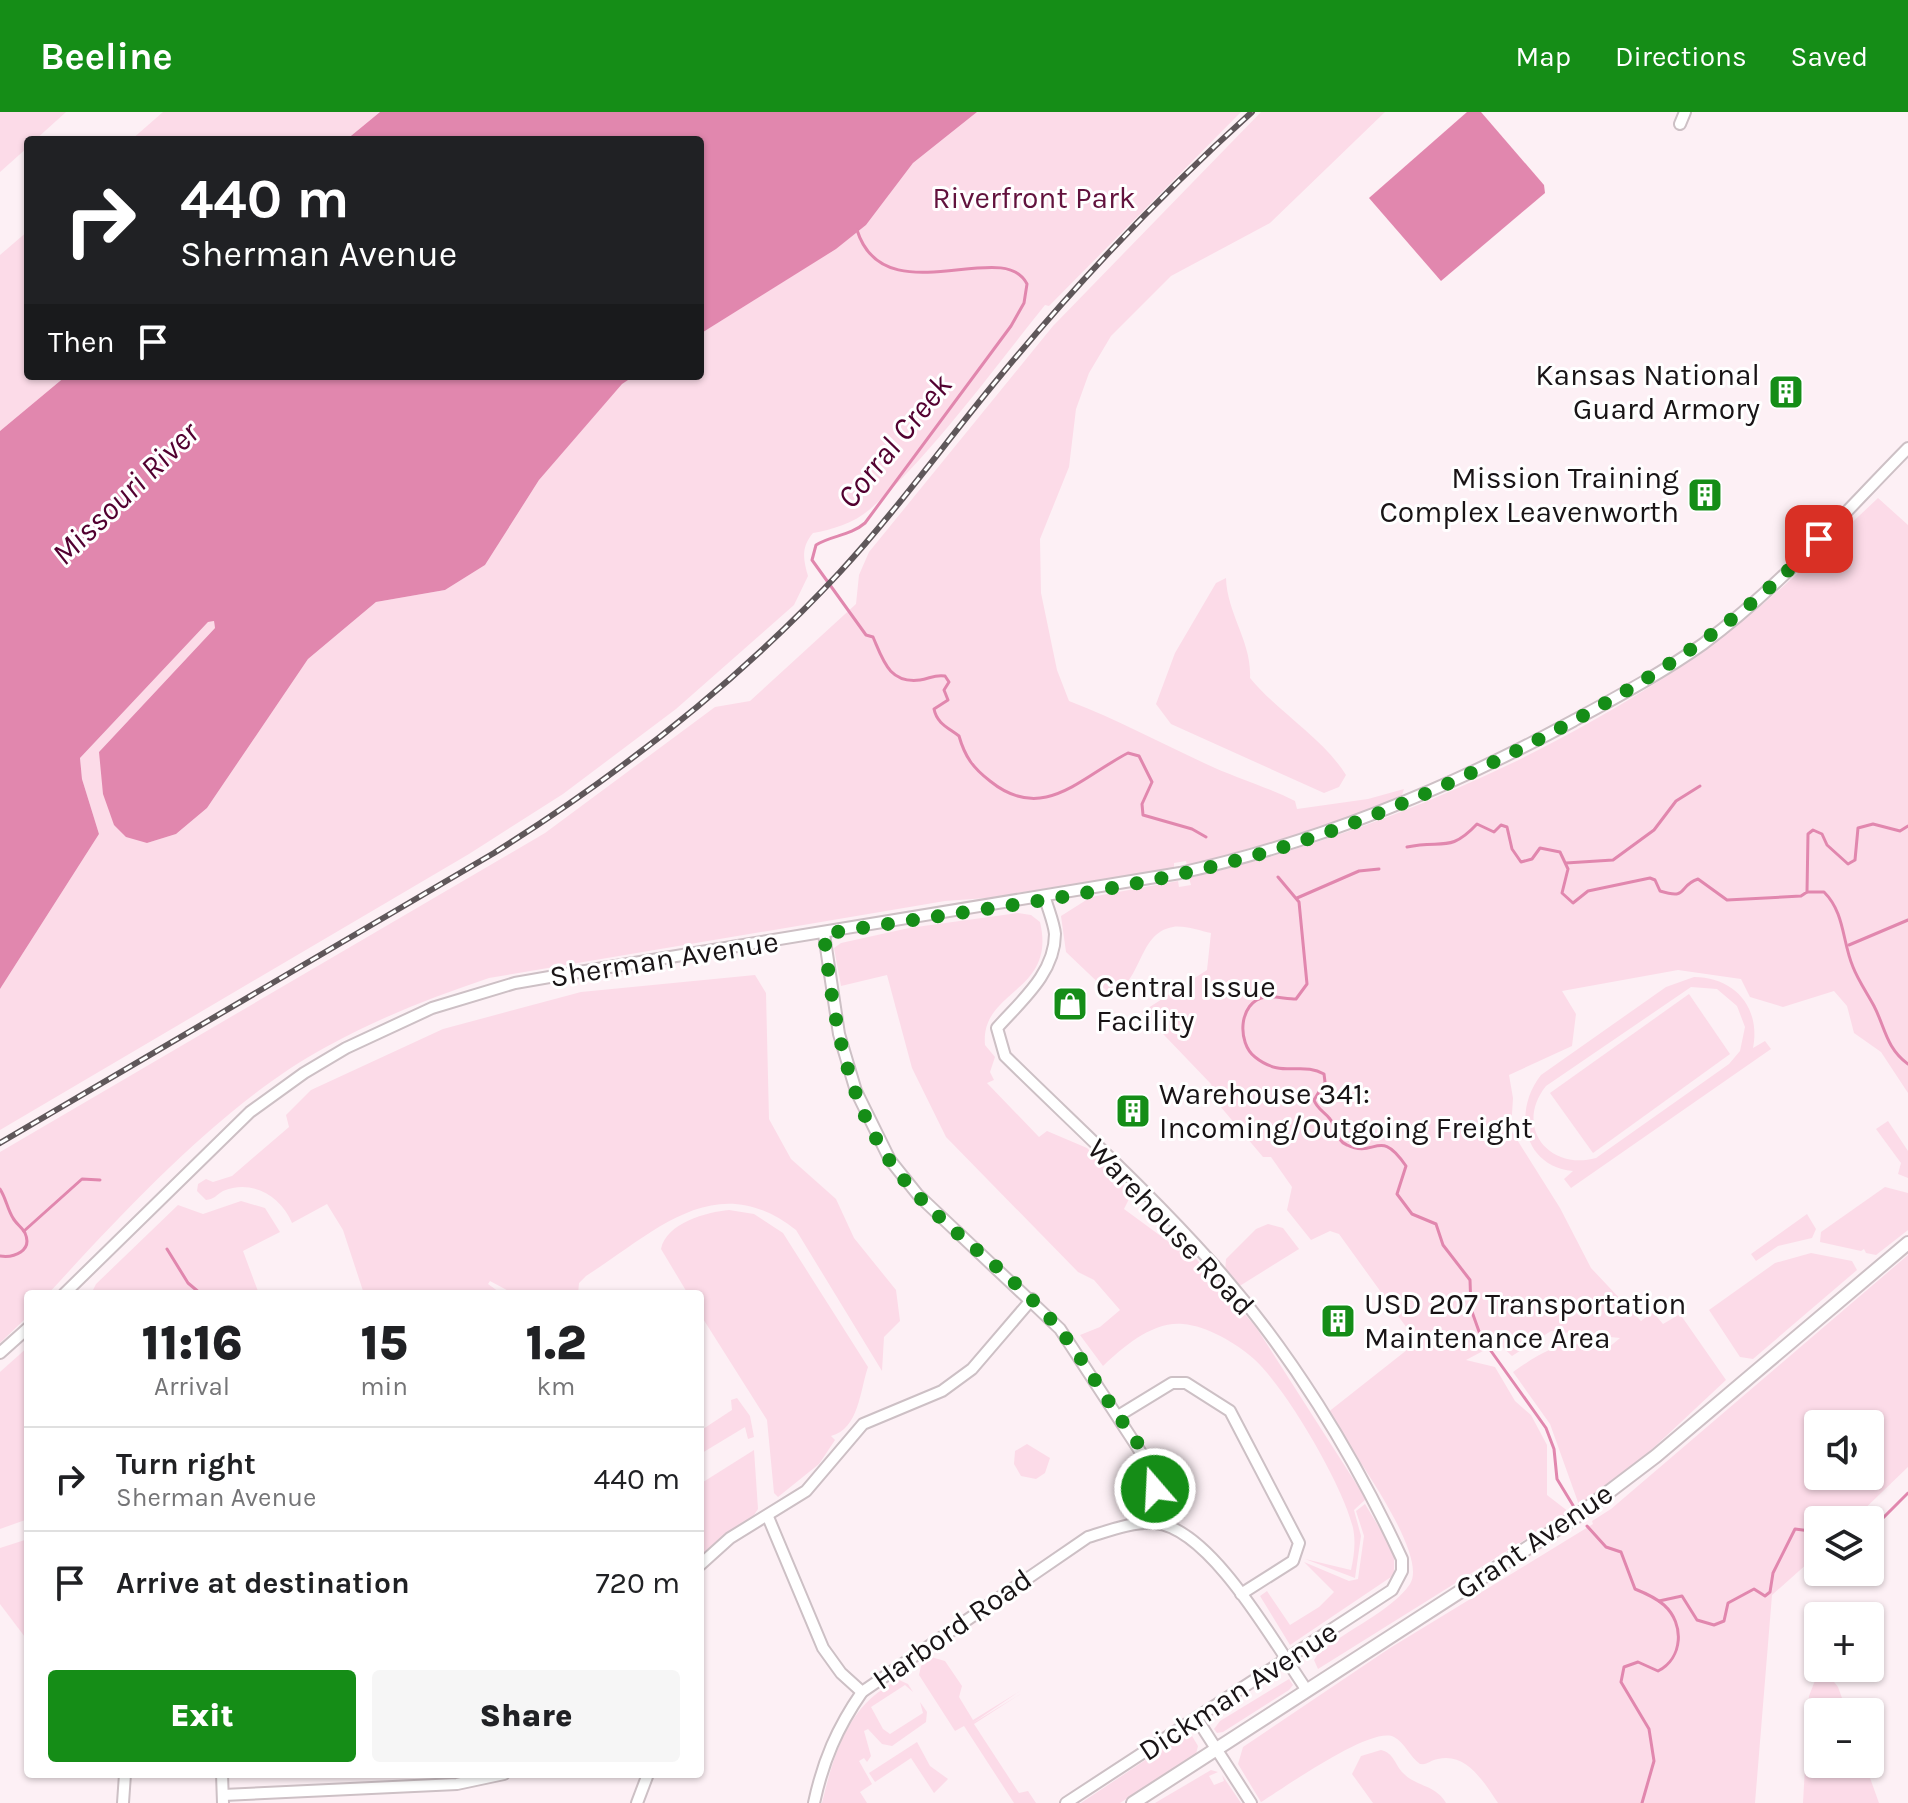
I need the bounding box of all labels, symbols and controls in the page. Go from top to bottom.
text: Beeline [40,34,173,79]
text: Map [1516,40,1571,73]
text: Directions [1615,40,1747,73]
text: Saved [1791,40,1868,73]
text: 440 m [180,166,349,231]
icon: right [48,168,152,272]
park label: Riverfront Park [932,180,1136,216]
text: Sherman Avenue [180,233,457,275]
icon: arrive [131,320,175,364]
text: Then [48,324,115,360]
place label: Kansas National Guard Armory [1535,357,1760,427]
water label: Corral Creek [829,367,960,515]
building icon: Kansas National Guard Armory [1767,373,1805,411]
water label: Missouri River [44,414,207,572]
place label: Mission Training Complex Leavenworth [1379,460,1679,530]
building icon: Mission Training Complex Leavenworth [1686,476,1724,514]
pin [1785,505,1853,573]
icon: arrive [1797,517,1841,561]
street label: Sherman Avenue [547,923,781,995]
place label: Central Issue Facility [1096,969,1276,1039]
shop icon: Central Issue Facility [1051,985,1089,1023]
place label: Warehouse 341: Incoming/Outgoing Freight [1159,1076,1533,1146]
building icon: Warehouse 341: Incoming/Outgoing Freight [1114,1092,1152,1130]
street label: Warehouse Road [1080,1131,1262,1323]
place label: USD 207 Transportation Maintenance Area [1364,1286,1686,1356]
building icon: USD 207 Transportation Maintenance Area [1319,1302,1357,1340]
text: 11:16 [142,1315,243,1371]
text: 15 [360,1315,408,1371]
text: 1.2 [525,1315,586,1371]
text: Arrival [154,1371,230,1402]
text: min [360,1371,408,1402]
text: km [536,1371,575,1402]
map controls [1804,1410,1884,1778]
button: sound [1804,1410,1884,1490]
text: Turn right [116,1446,256,1482]
position arrow [1113,1447,1197,1531]
icon: right [48,1457,92,1501]
text: 440 m [593,1461,680,1497]
street label: Grant Avenue [1449,1475,1619,1607]
text: Sherman Avenue [116,1482,316,1513]
button: layers [1804,1506,1884,1586]
icon: arrive [48,1561,92,1605]
street label: Harbord Road [865,1561,1039,1697]
text: Arrive at destination [116,1565,410,1601]
text: 720 m [596,1565,680,1601]
button: + [1804,1602,1884,1682]
street label: Dickman Avenue [1132,1613,1344,1769]
button: Exit [48,1670,356,1762]
button: Share [372,1670,680,1762]
button: − [1804,1698,1884,1778]

